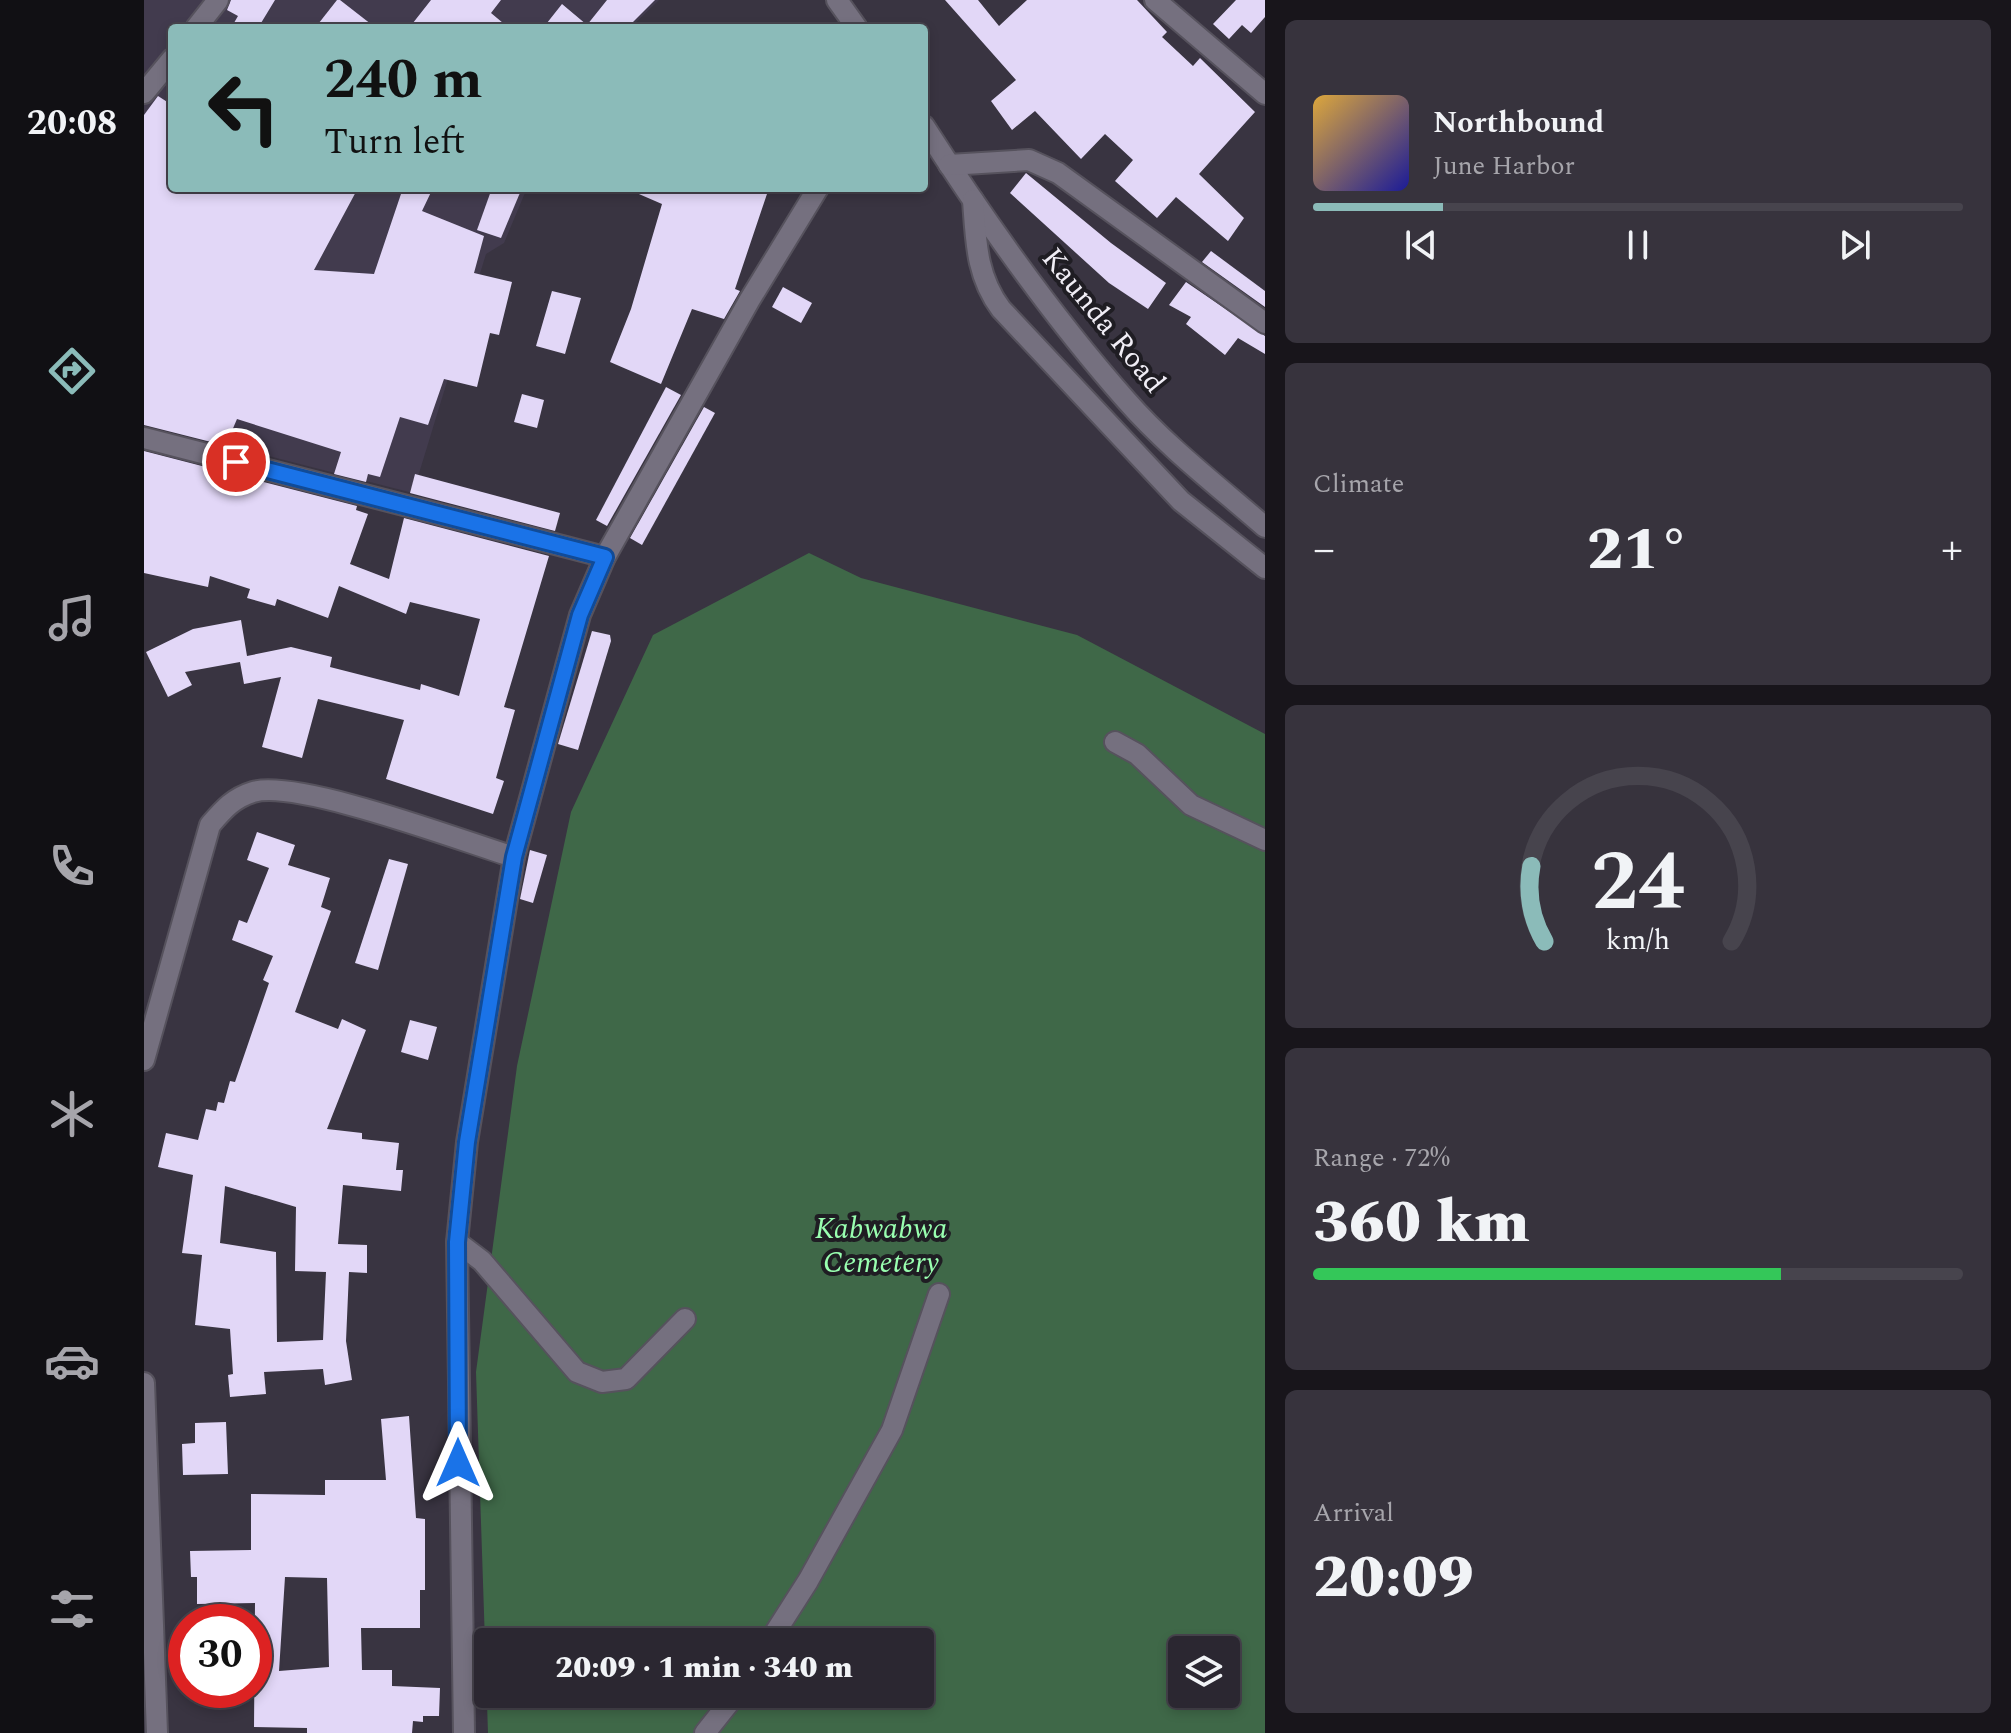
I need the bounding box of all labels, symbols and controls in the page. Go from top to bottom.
text: 240 m [324,38,483,123]
icon: left [192,56,296,160]
text: 20:08 [27,96,117,151]
text: Northbound [1433,100,1604,146]
text: Turn left [324,115,465,170]
text: June Harbor [1433,146,1575,186]
icon: previous [1399,223,1443,267]
icon: pause [1616,223,1660,267]
icon: next [1833,223,1877,267]
street label: Kaunda Road [1030,238,1177,404]
icon: directions [44,343,100,399]
pin [202,428,270,496]
icon: arrive [214,440,258,484]
text: Climate [1313,464,1404,504]
text: 21° [1587,504,1689,596]
text: − [1313,516,1335,583]
text: + [1941,516,1963,583]
icon: music [44,590,100,646]
text: 24 [1591,820,1685,947]
icon: phone [44,838,100,894]
text: km/h [1606,920,1670,963]
icon: climate [44,1086,100,1142]
text: Range · 72% [1313,1138,1450,1178]
text: 360 km [1313,1177,1530,1269]
park label: Kabwabwa Cemetery [815,1206,947,1286]
icon: car [44,1333,100,1389]
position arrow [416,1421,500,1505]
text: Arrival [1313,1493,1394,1533]
text: 20:09 [1313,1532,1474,1624]
icon: filters [44,1581,100,1637]
speed limit sign: 30 [168,1604,272,1708]
map controls [1168,1636,1240,1708]
button: layers [1168,1636,1240,1708]
text: 20:09 · 1 min · 340 m [555,1645,853,1691]

